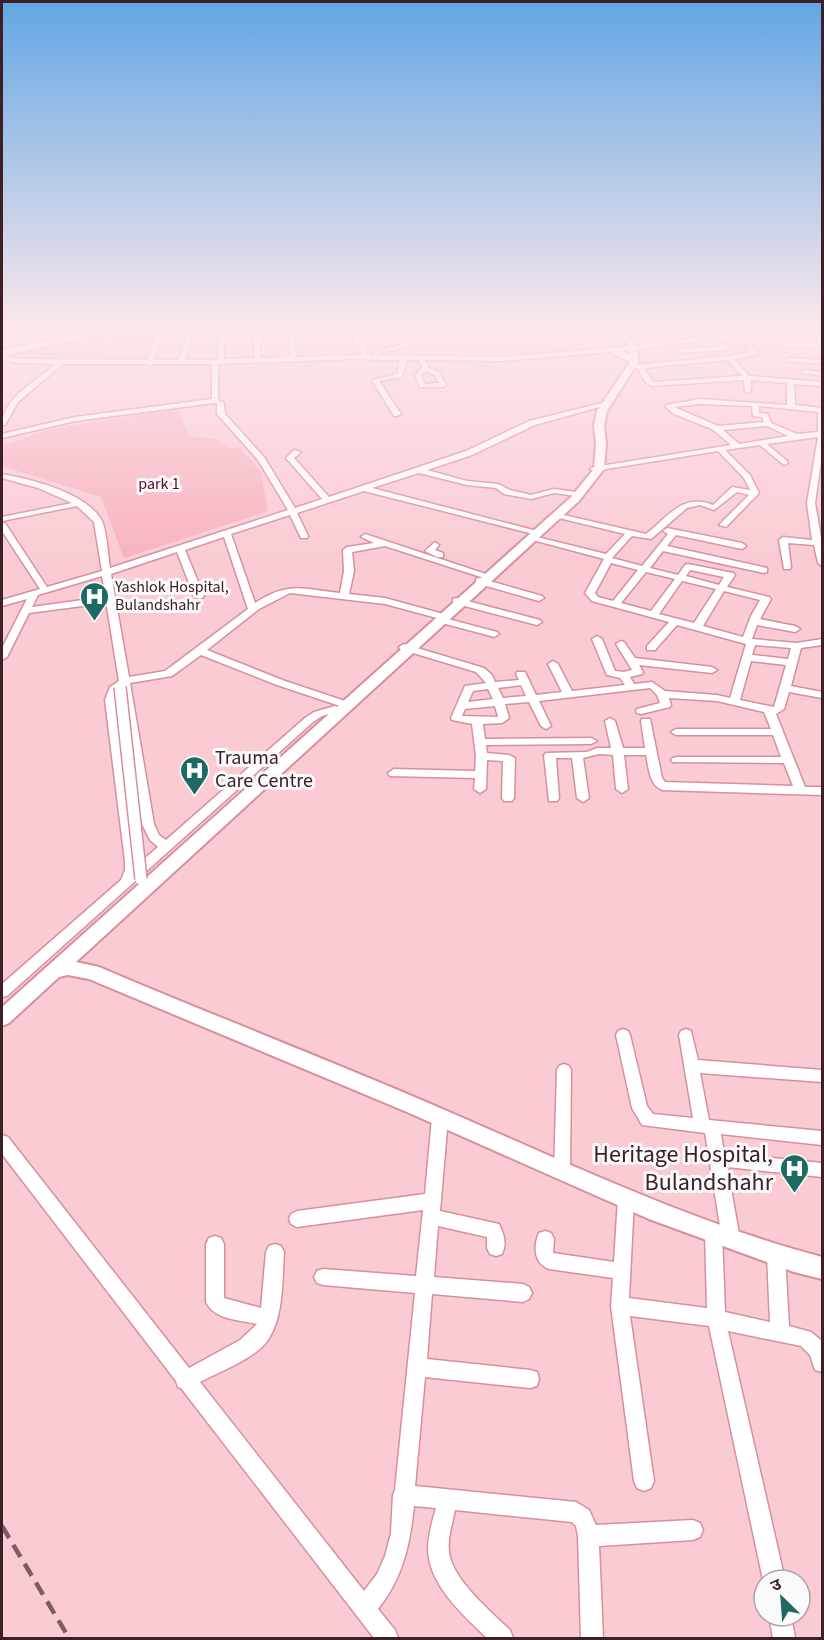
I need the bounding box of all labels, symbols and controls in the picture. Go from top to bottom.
park label: park 1 [138,473,180,495]
place label: Yashlok Hospital, Bulandshahr [114,576,229,616]
hospital icon: Yashlok Hospital, Bulandshahr [78,580,110,622]
place label: Trauma Care Centre [215,744,313,795]
hospital icon: Trauma Care Centre [178,754,210,796]
place label: Heritage Hospital, Bulandshahr [593,1137,774,1200]
hospital icon: Heritage Hospital, Bulandshahr [778,1152,810,1194]
north arrow [752,1568,812,1628]
text: उ [767,1573,786,1597]

